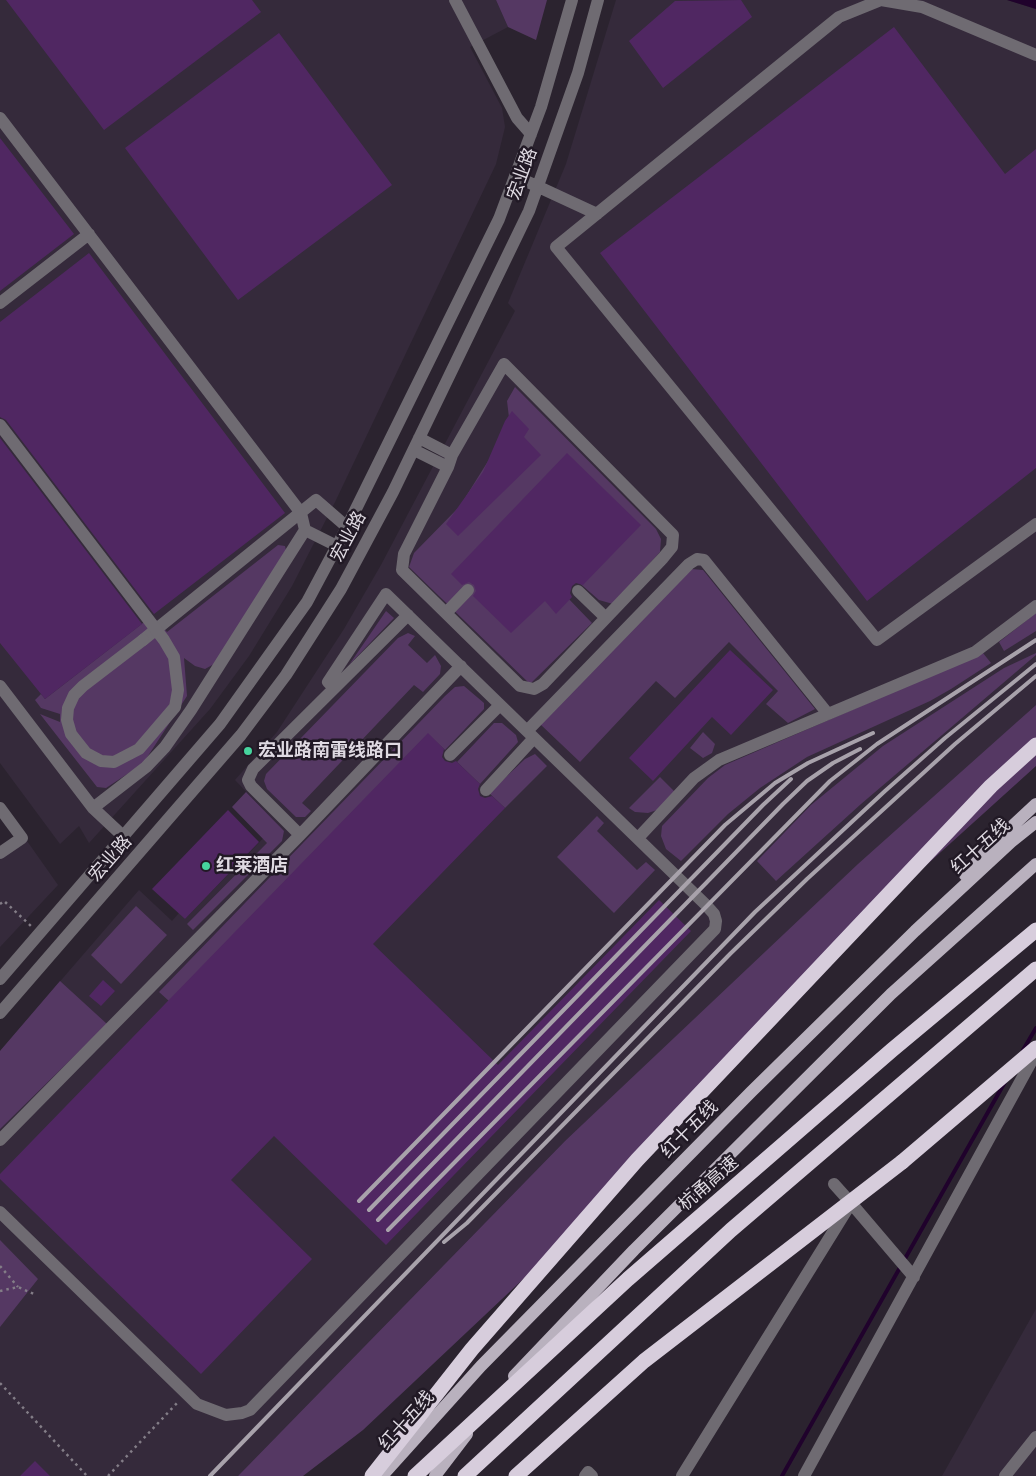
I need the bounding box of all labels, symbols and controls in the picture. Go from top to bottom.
street label: 宏业路 [504,145,542,203]
street label: 宏业路 [327,508,371,566]
place label: 宏业路南雷线路口 [258,740,402,762]
marker: 宏业路南雷线路口 [242,745,254,757]
street label: 红十五线 [947,815,1015,879]
street label: 宏业路 [85,832,137,886]
place label: 红莱酒店 [216,855,288,877]
marker: 红莱酒店 [200,860,212,872]
street label: 红十五线 [657,1097,723,1163]
street label: 杭甬高速 [675,1152,743,1216]
street label: 红十五线 [375,1387,439,1455]

